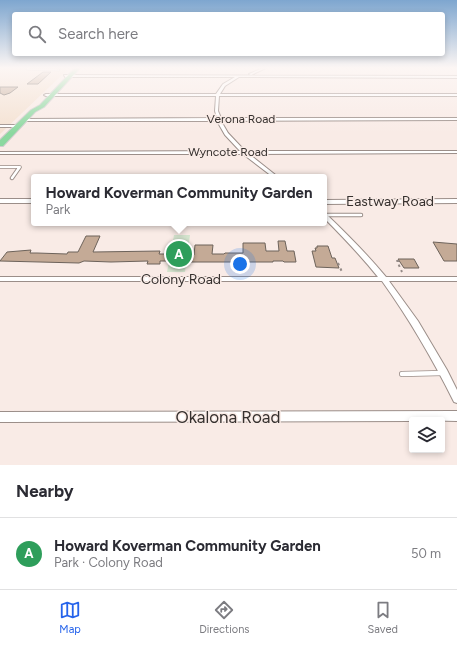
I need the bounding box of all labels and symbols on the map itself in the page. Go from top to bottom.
street label: Verona Road [207,112,275,126]
street label: Wyncote Road [188,145,268,159]
street label: Eastway Road [346,193,434,210]
pin: A [166,239,192,269]
your location [230,254,250,274]
street label: Colony Road [141,271,221,288]
street label: Okalona Road [175,407,281,427]

